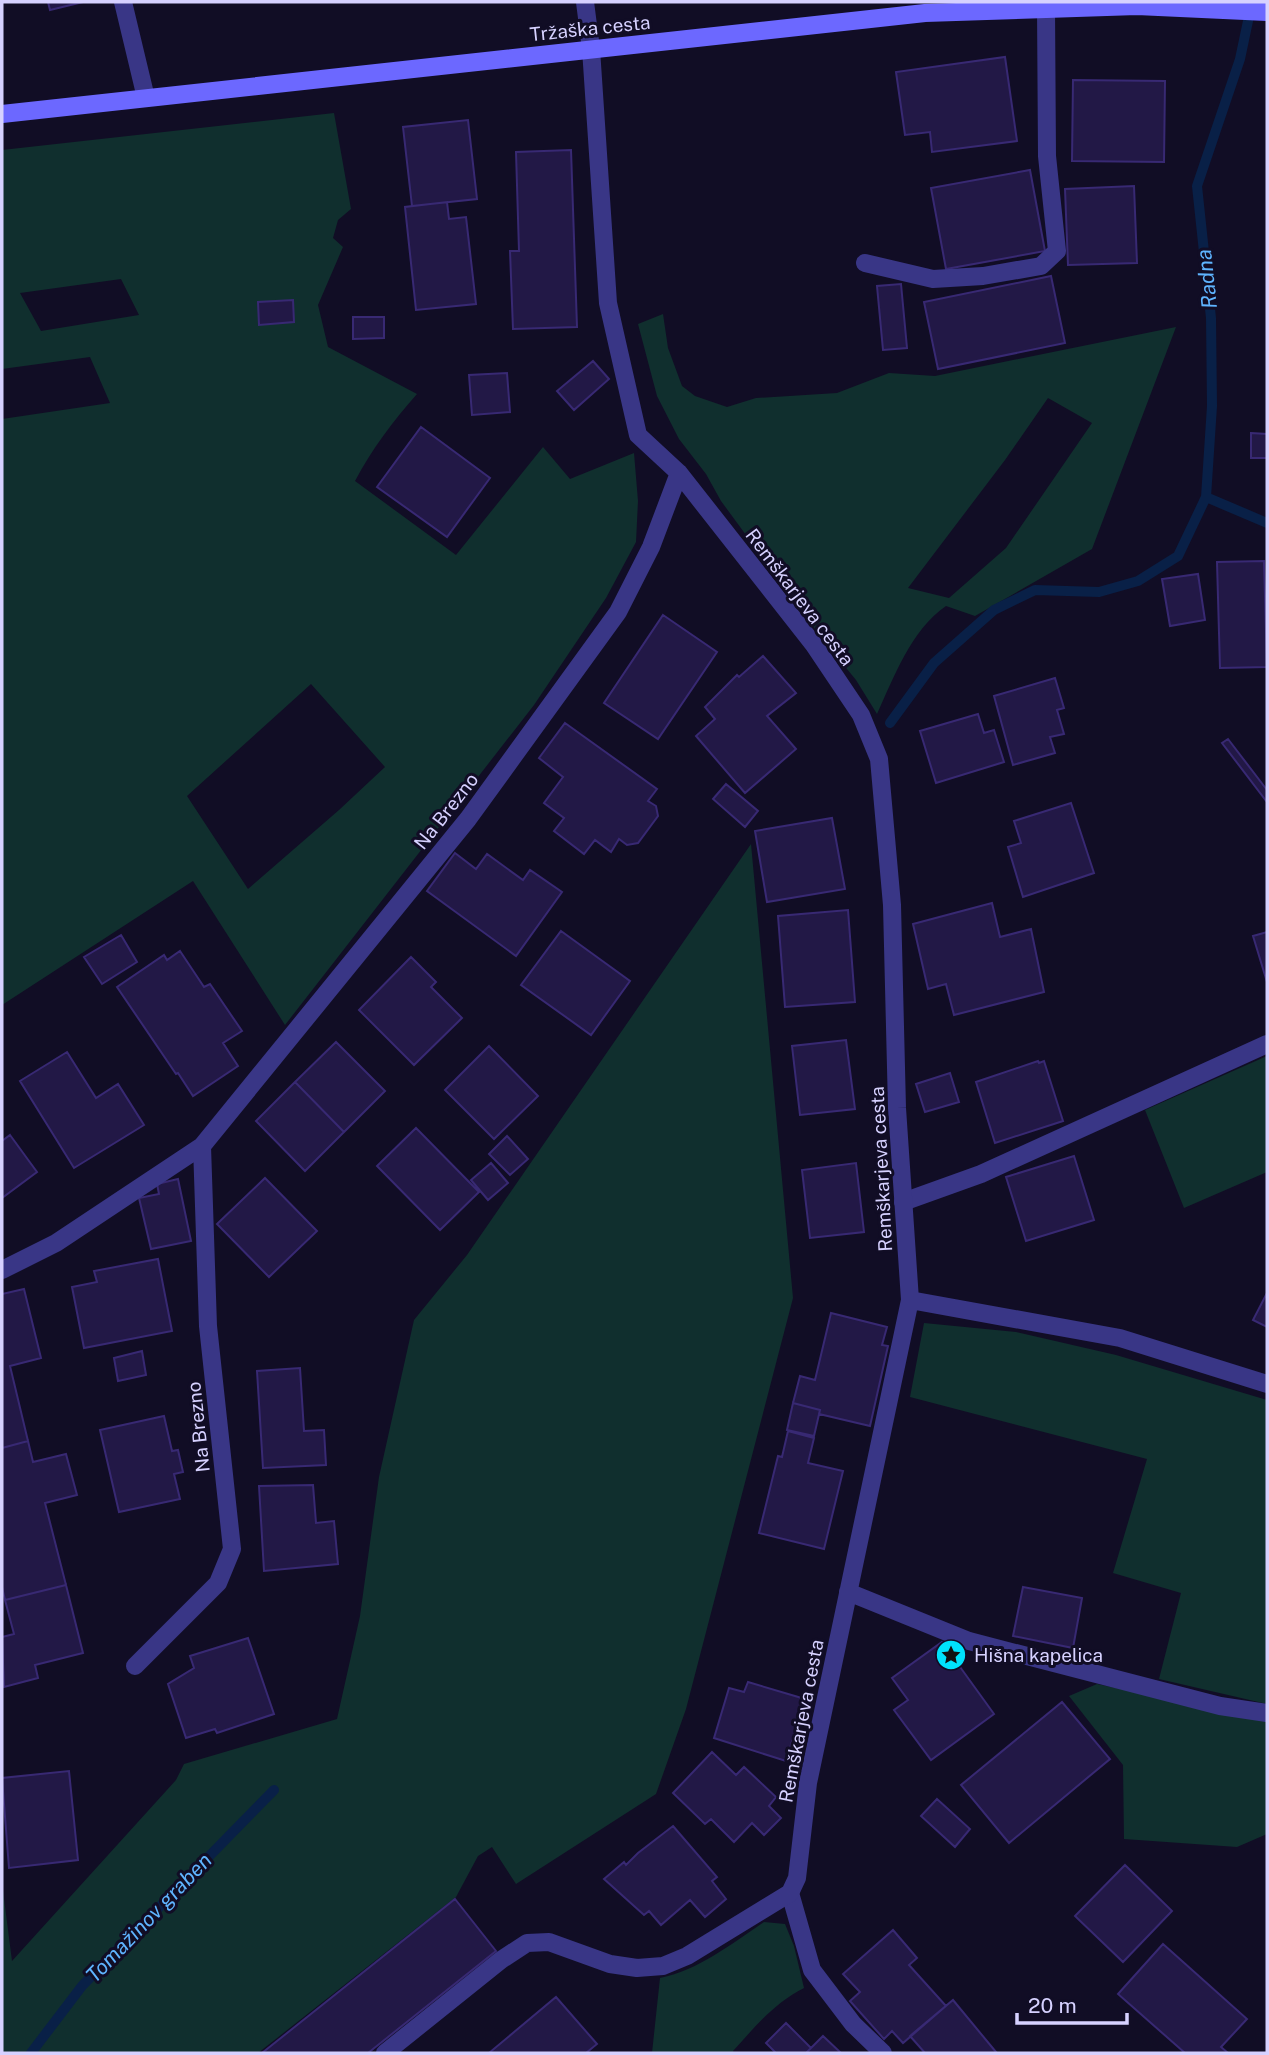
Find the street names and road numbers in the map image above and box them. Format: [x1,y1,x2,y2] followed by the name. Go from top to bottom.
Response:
[529,11,651,45] street label: Tržaška cesta
[741,524,859,670] street label: Remškarjeva cesta
[409,768,483,854] street label: Na Brezno
[866,1086,896,1252] street label: Remškarjeva cesta
[182,1381,214,1473] street label: Na Brezno
[774,1638,828,1804] street label: Remškarjeva cesta

